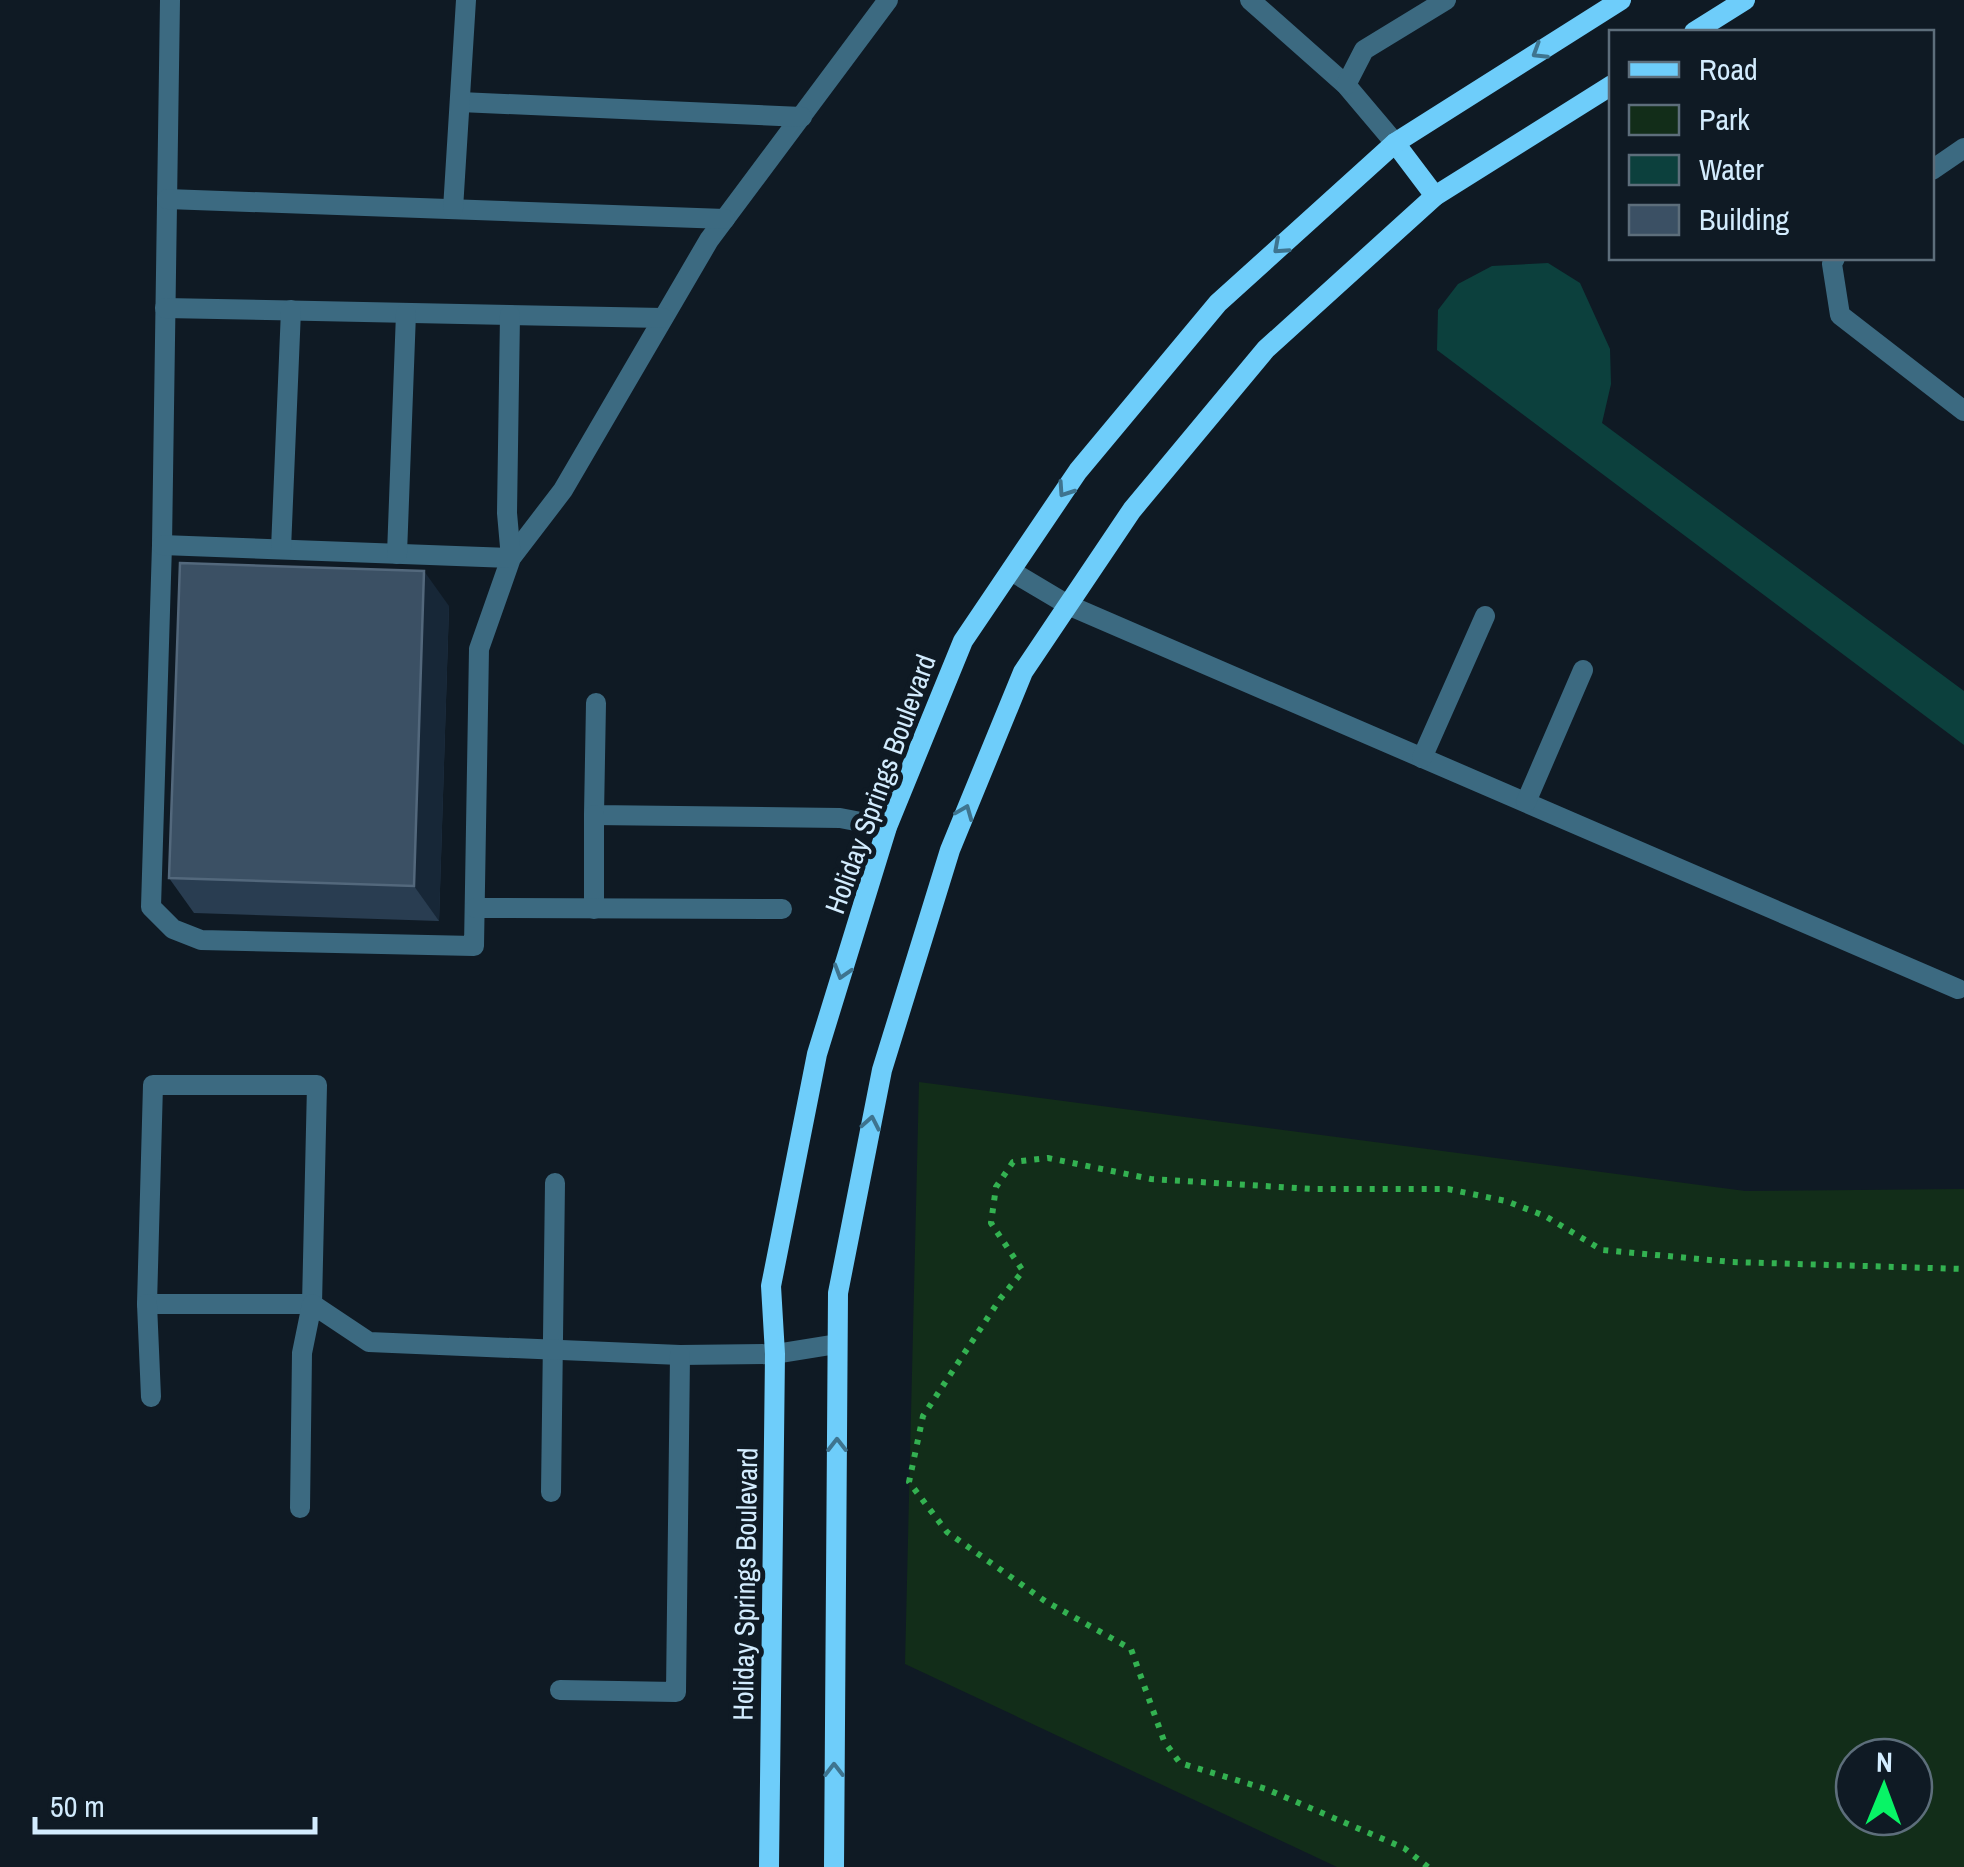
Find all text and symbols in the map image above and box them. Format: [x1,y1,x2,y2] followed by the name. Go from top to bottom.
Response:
[1609,30,1934,260] legend
[1532,40,1550,59] one-way arrow
[1699,49,1758,89] text: Road
[1699,99,1750,139] text: Park
[1699,149,1765,189] text: Water
[1699,199,1790,239] text: Building
[1273,235,1292,253] one-way arrow
[1059,479,1078,497] one-way arrow
[815,649,945,919] street label: Holiday Springs Boulevard
[954,804,974,822] one-way arrow
[833,963,854,980] one-way arrow
[860,1115,881,1132] one-way arrow
[826,1436,847,1452] one-way arrow
[724,1447,766,1721] street label: Holiday Springs Boulevard
[1834,1737,1934,1837] north arrow
[1876,1743,1893,1781] text: N
[823,1761,845,1776] one-way arrow
[35,1772,315,1834] scale bar
[50,1786,105,1826] text: 50 m

